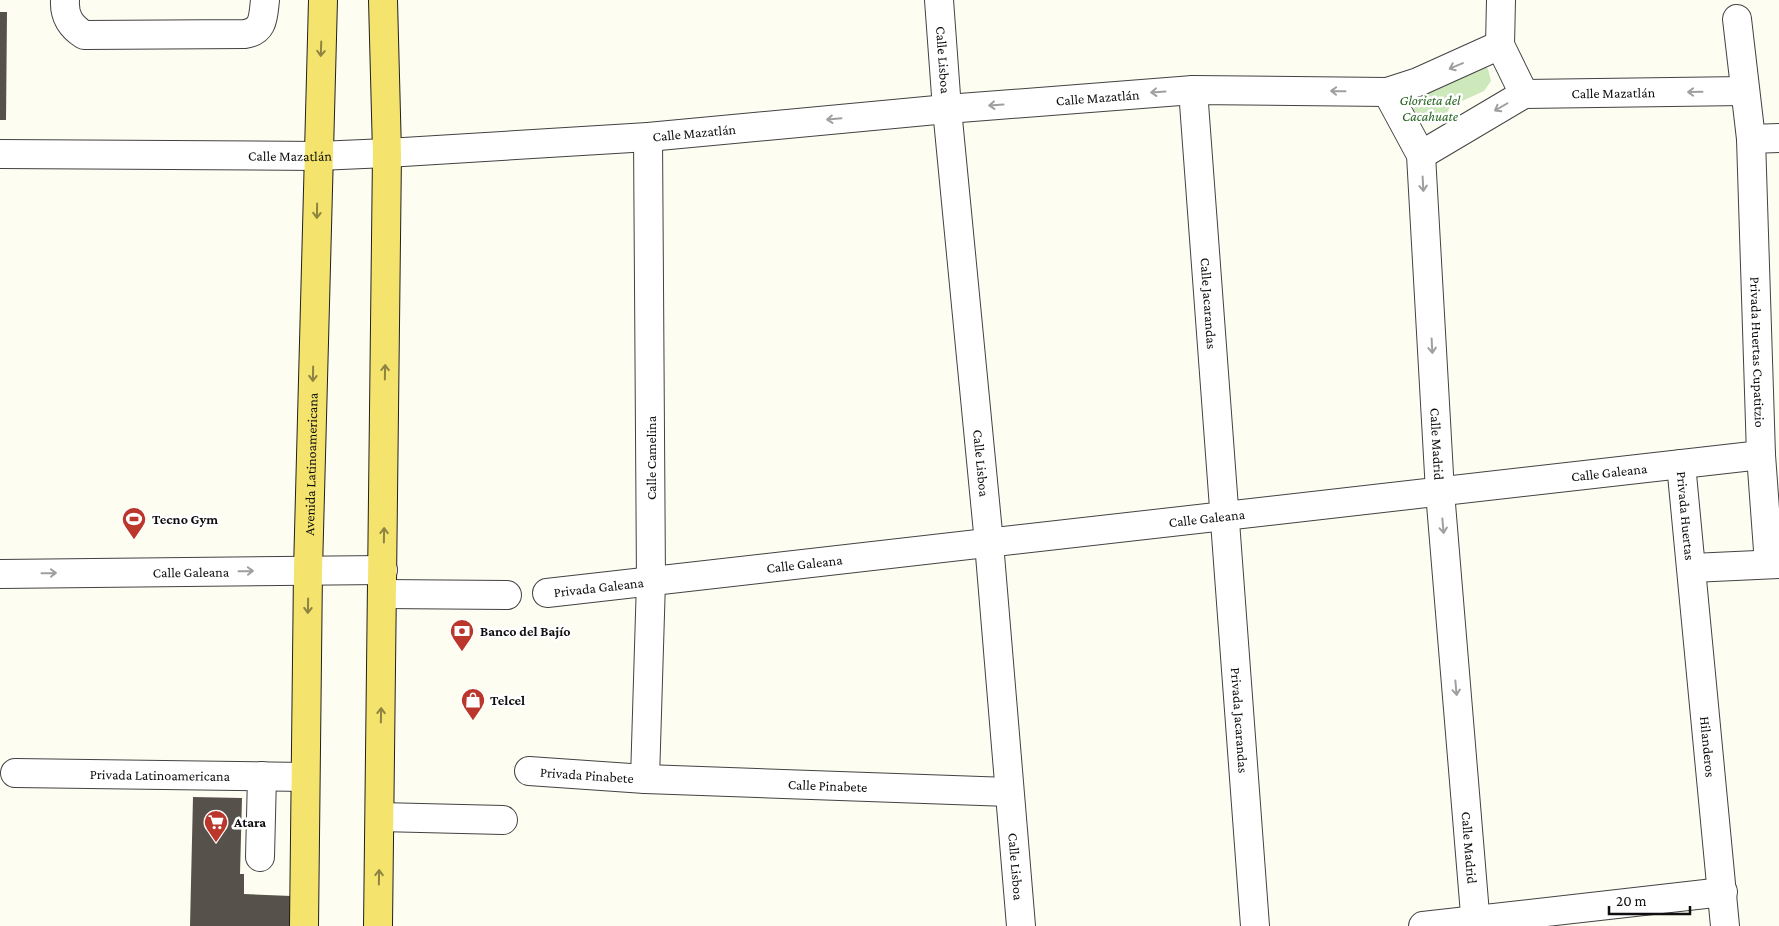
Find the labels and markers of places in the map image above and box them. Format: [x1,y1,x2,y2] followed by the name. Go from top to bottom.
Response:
[121,506,147,540] sports icon: Tecno Gym
[152,511,218,527] place label: Tecno Gym
[449,618,475,652] bank icon: Banco del Bajío
[480,623,570,640] place label: Banco del Bajío
[460,687,486,721] shop icon: Telcel
[490,692,525,708] place label: Telcel
[203,809,229,843] supermarket icon: Atara
[233,814,266,830] place label: Atara

